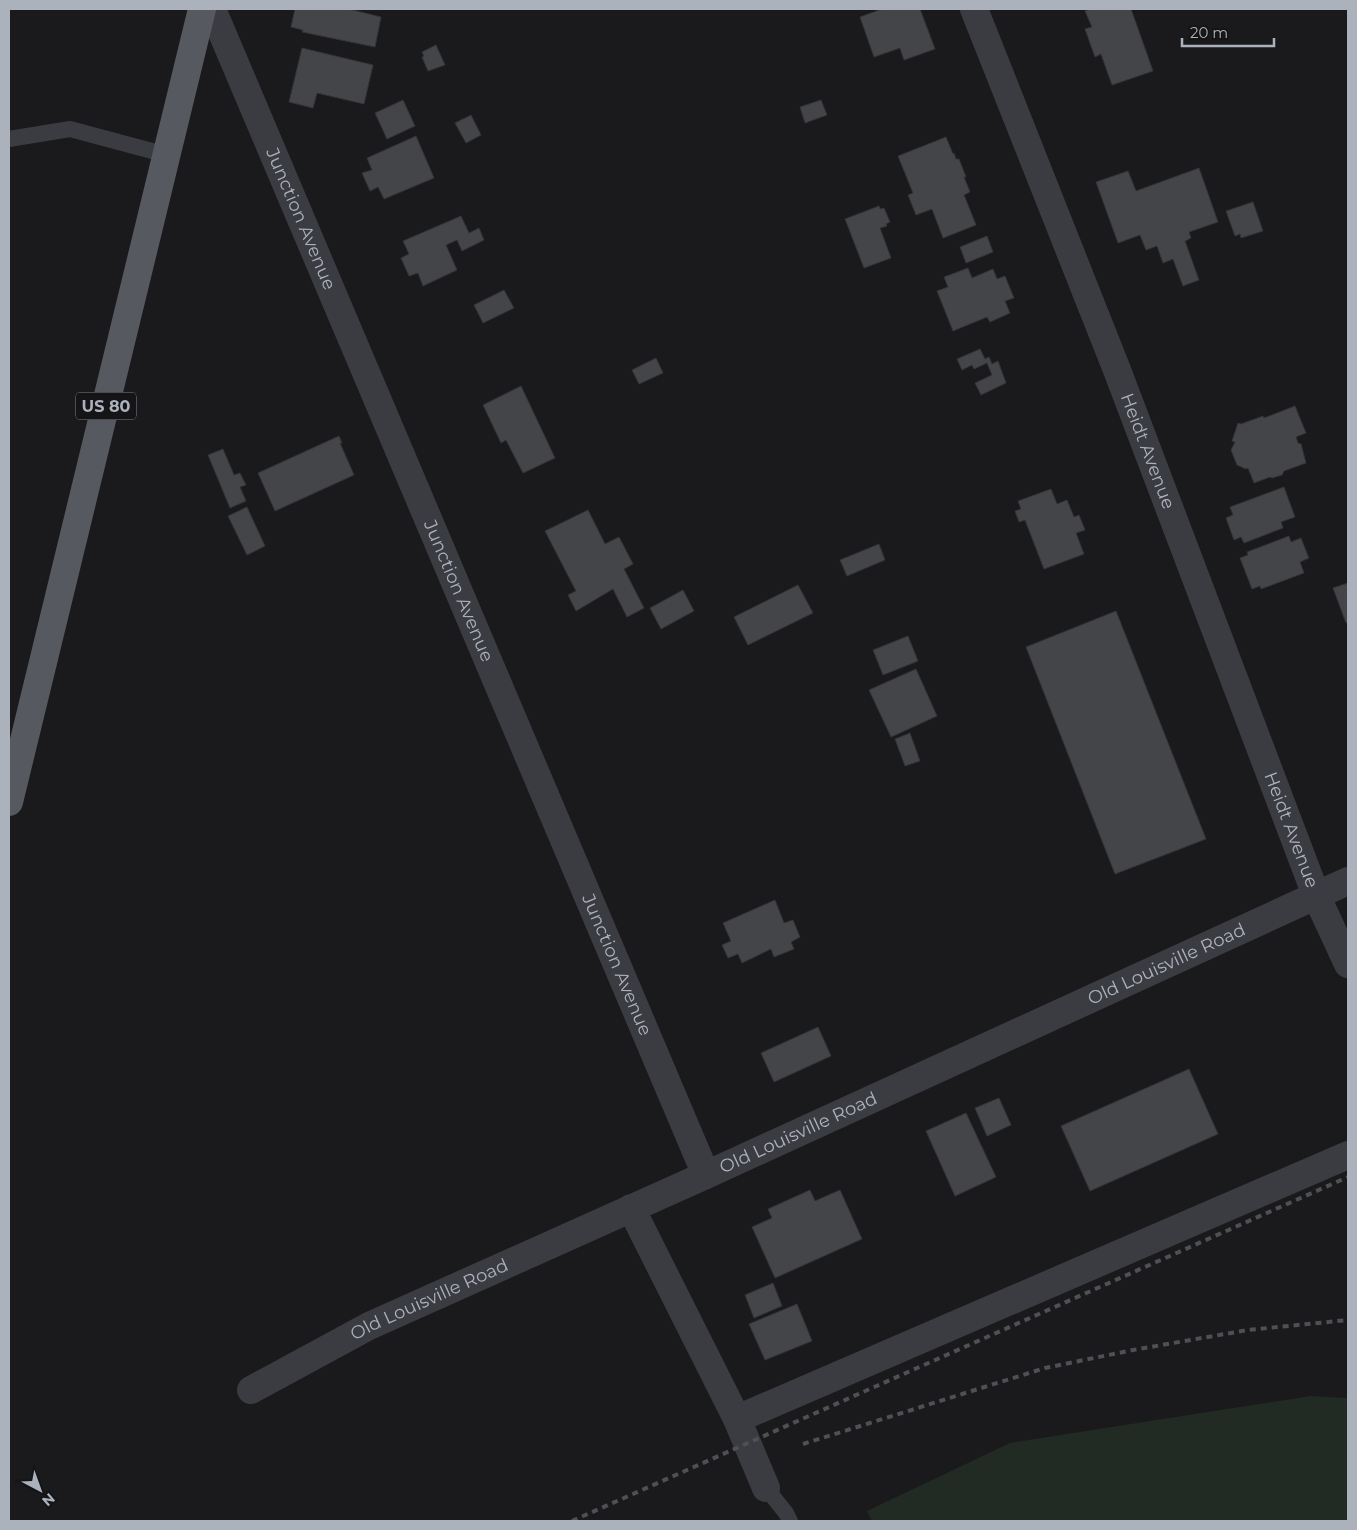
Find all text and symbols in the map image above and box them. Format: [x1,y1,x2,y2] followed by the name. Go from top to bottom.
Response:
[1182,15,1274,47] scale bar
[1190,23,1228,42] text: 20 m
[261,144,341,293] street label: Junction Avenue
[1116,390,1180,512] street label: Heidt Avenue
[76,392,136,420] road number: US 80
[418,516,498,665] street label: Junction Avenue
[1259,769,1323,891] street label: Heidt Avenue
[577,890,657,1039] street label: Junction Avenue
[1084,918,1249,1010] street label: Old Louisville Road
[716,1087,881,1178] street label: Old Louisville Road
[346,1254,512,1345] street label: Old Louisville Road
[15,1465,65,1515] north arrow
[38,1489,59,1510] text: N

